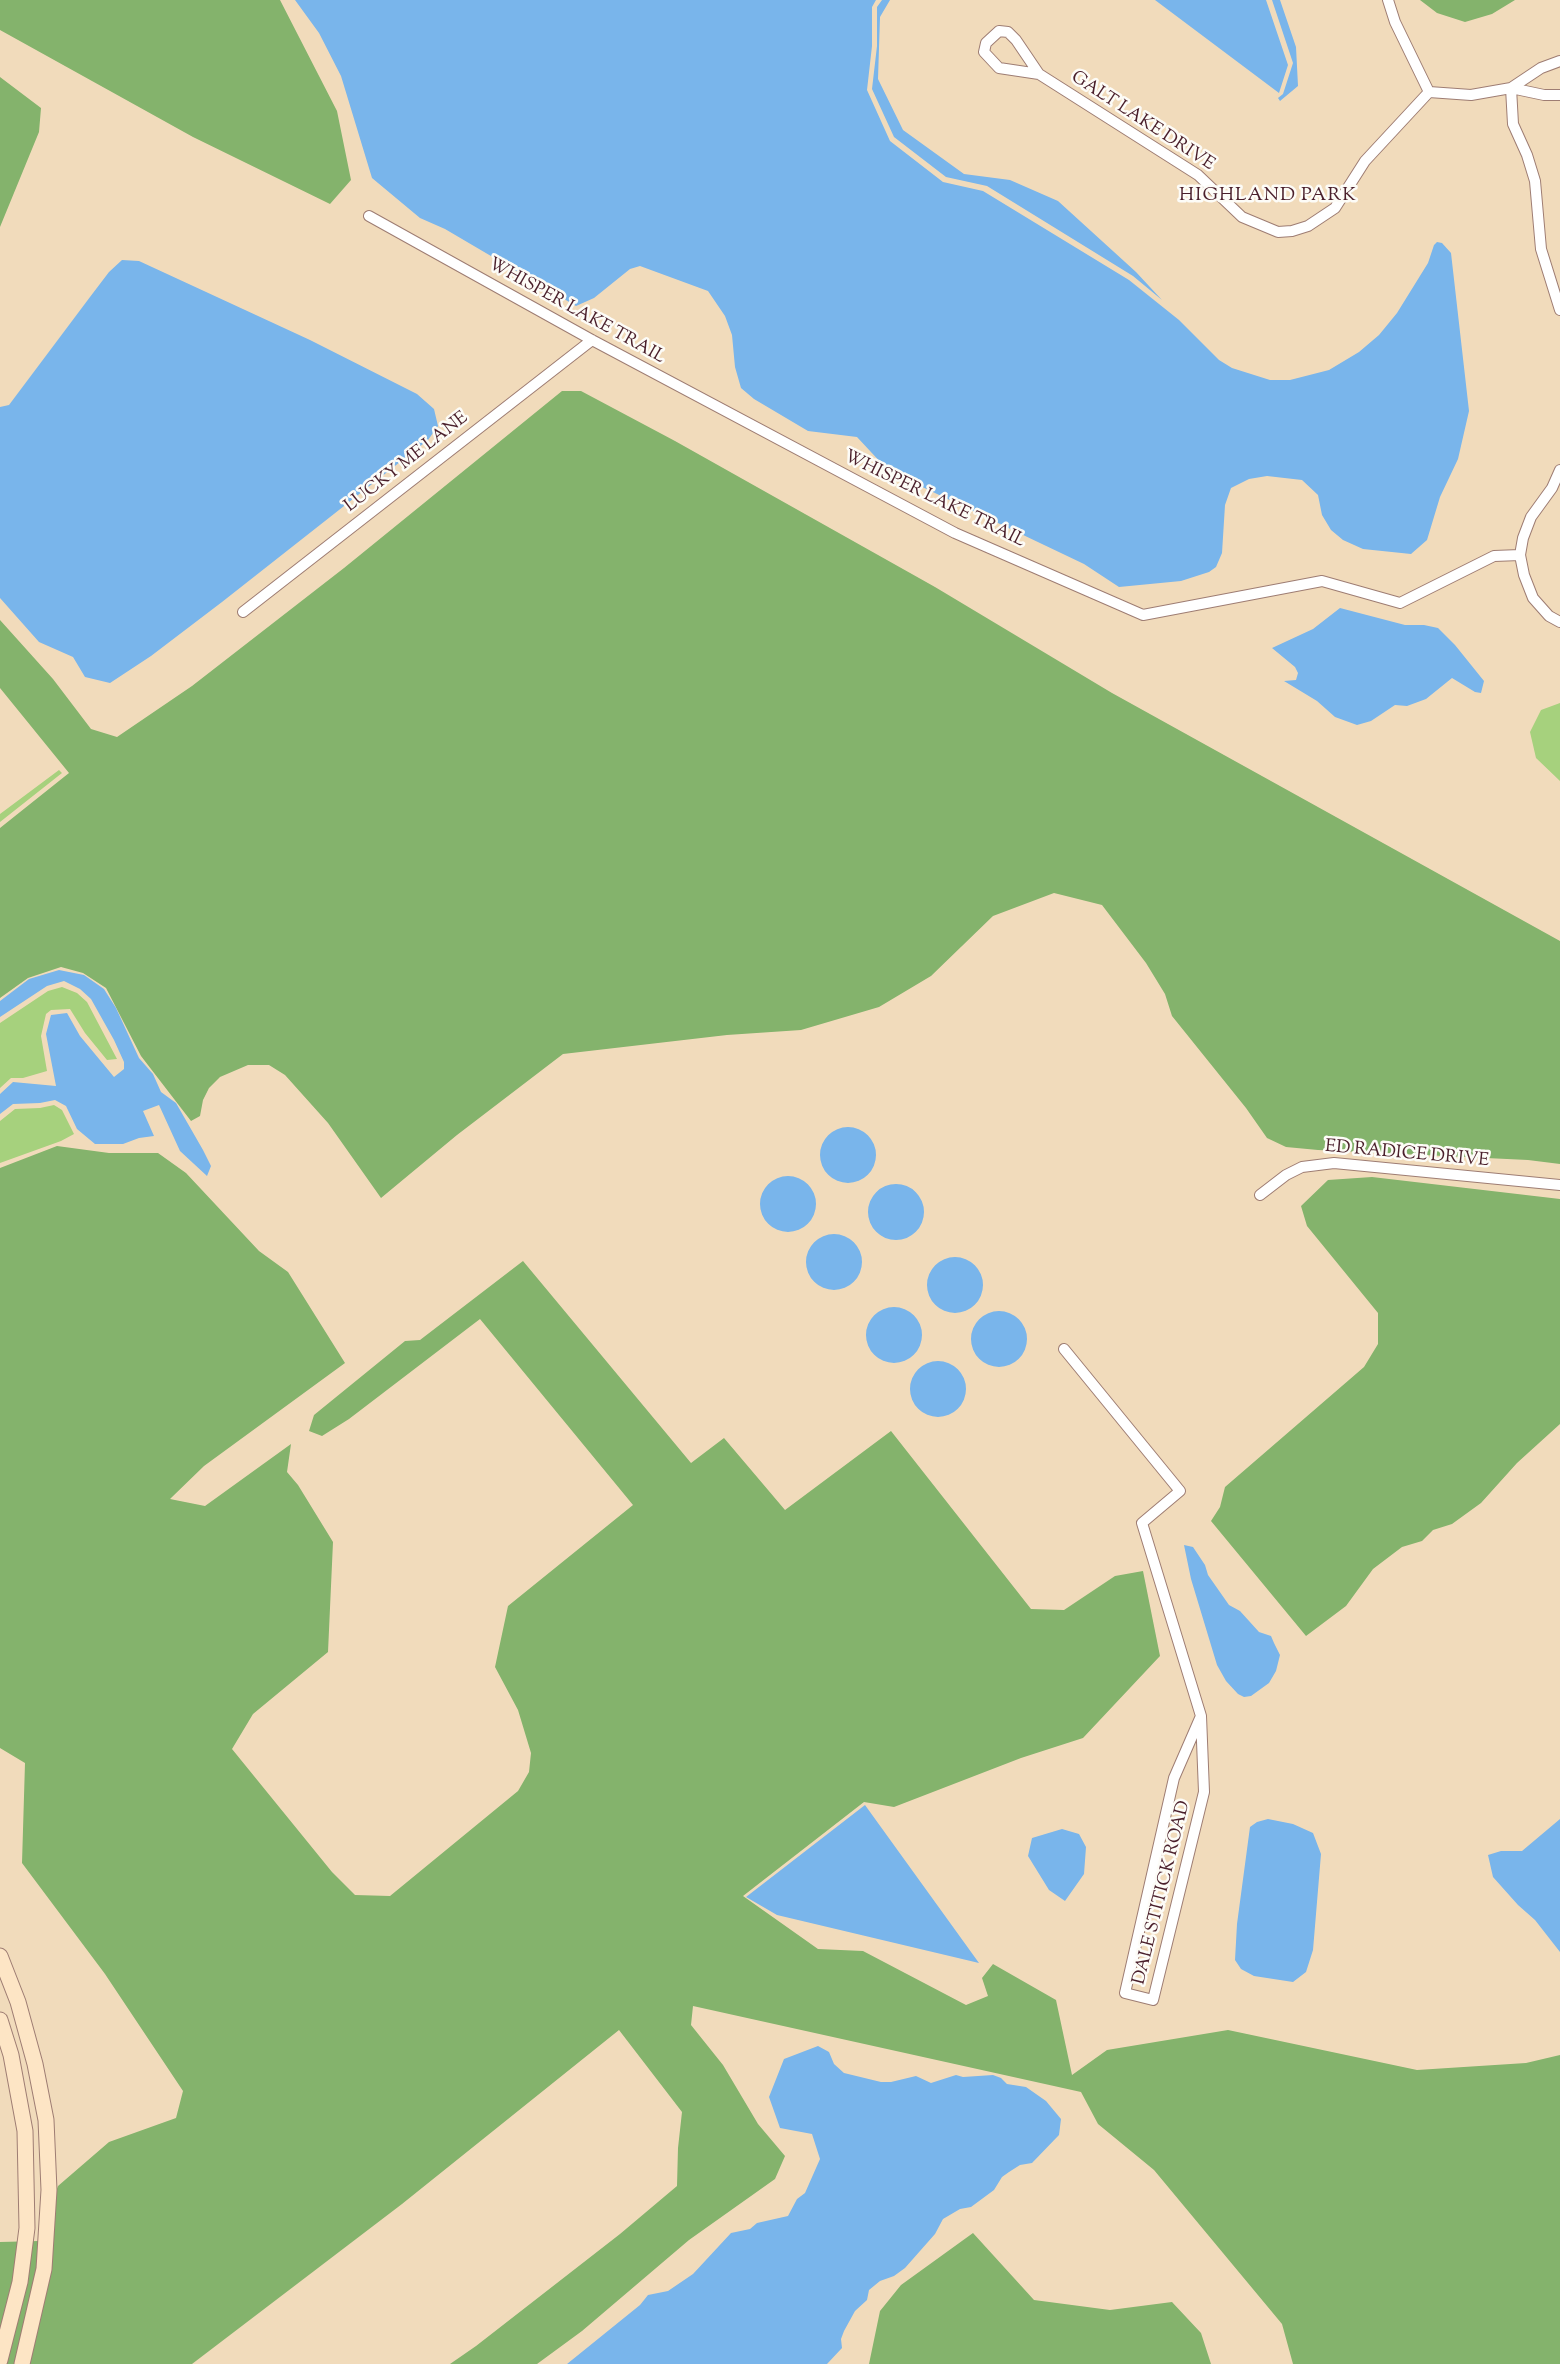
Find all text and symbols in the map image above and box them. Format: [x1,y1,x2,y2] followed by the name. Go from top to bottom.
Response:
[1066,68,1218,176] street label: GALT LAKE DRIVE
[1177,186,1359,208] district label: HIGHLAND PARK
[484,254,668,370] street label: WHISPER LAKE TRAIL
[341,408,473,518] street label: LUCKY ME LANE
[840,447,1028,553] street label: WHISPER LAKE TRAIL
[1324,1137,1490,1173] street label: ED RADICE DRIVE
[1130,1799,1196,1987] street label: DALE STITICK ROAD

